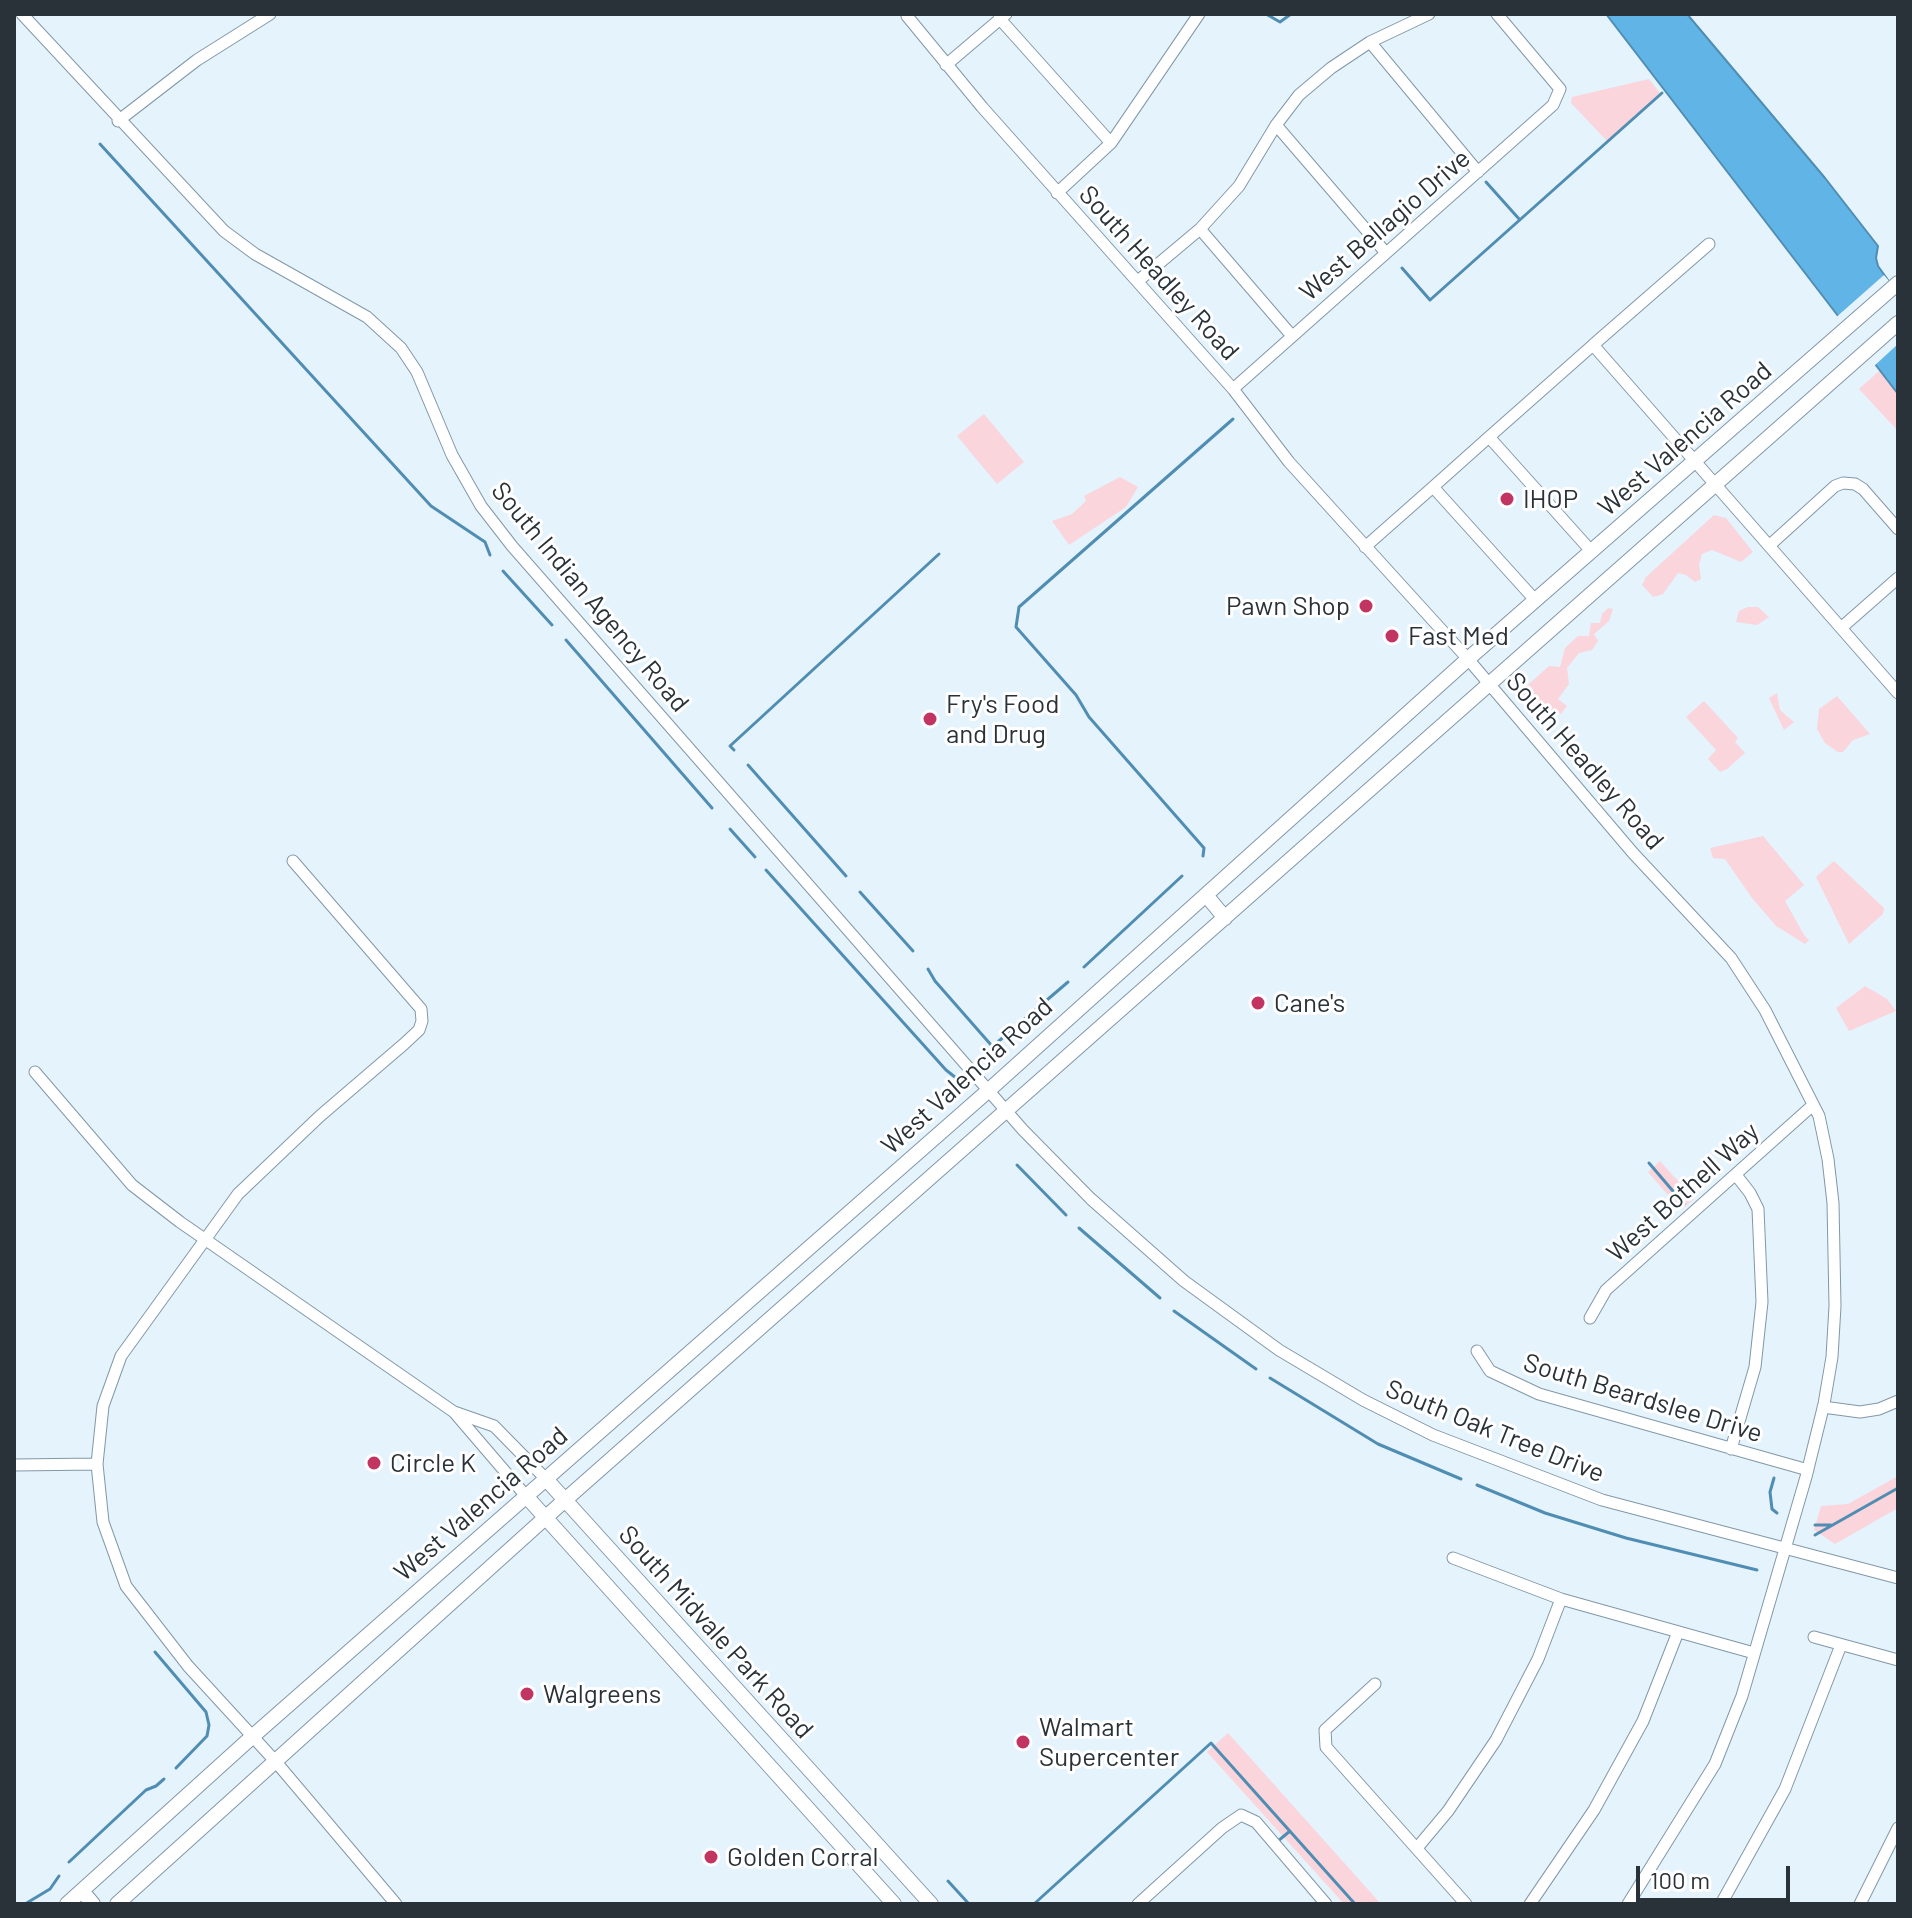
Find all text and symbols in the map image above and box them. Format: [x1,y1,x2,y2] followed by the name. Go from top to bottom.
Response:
[1293,143,1477,307] street label: West Bellagio Drive
[1072,179,1246,367] street label: South Headley Road
[1592,355,1778,523] street label: West Valencia Road
[485,476,695,718] street label: South Indian Agency Road
[1523,483,1578,515] place label: IHOP
[1498,490,1516,508] marker: IHOP
[1226,590,1350,622] place label: Pawn Shop
[1357,597,1375,615] marker: Pawn Shop
[1408,620,1509,652] place label: Fast Med
[1383,627,1401,645] marker: Fast Med
[1500,666,1670,856] street label: South Headley Road
[946,688,1059,750] place label: Fry's Food and Drug
[921,710,939,728] marker: Fry's Food and Drug
[1274,987,1345,1019] place label: Cane's
[875,991,1059,1161] street label: West Valencia Road
[1249,994,1267,1012] marker: Cane's
[1601,1116,1765,1268] street label: West Bothell Way
[1520,1347,1766,1449] street label: South Beardslee Drive
[1381,1373,1609,1489] street label: South Oak Tree Drive
[388,1420,574,1588] street label: West Valencia Road
[390,1447,476,1479] place label: Circle K
[365,1454,383,1472] marker: Circle K
[612,1519,820,1745] street label: South Midvale Park Road
[543,1678,661,1710] place label: Walgreens
[518,1685,536,1703] marker: Walgreens
[1039,1711,1179,1772] place label: Walmart Supercenter
[1014,1733,1032,1751] marker: Walmart Supercenter
[727,1841,878,1873] place label: Golden Corral
[702,1848,720,1866] marker: Golden Corral
[1640,1850,1794,1900] scale bar
[1650,1865,1710,1894] text: 100 m

